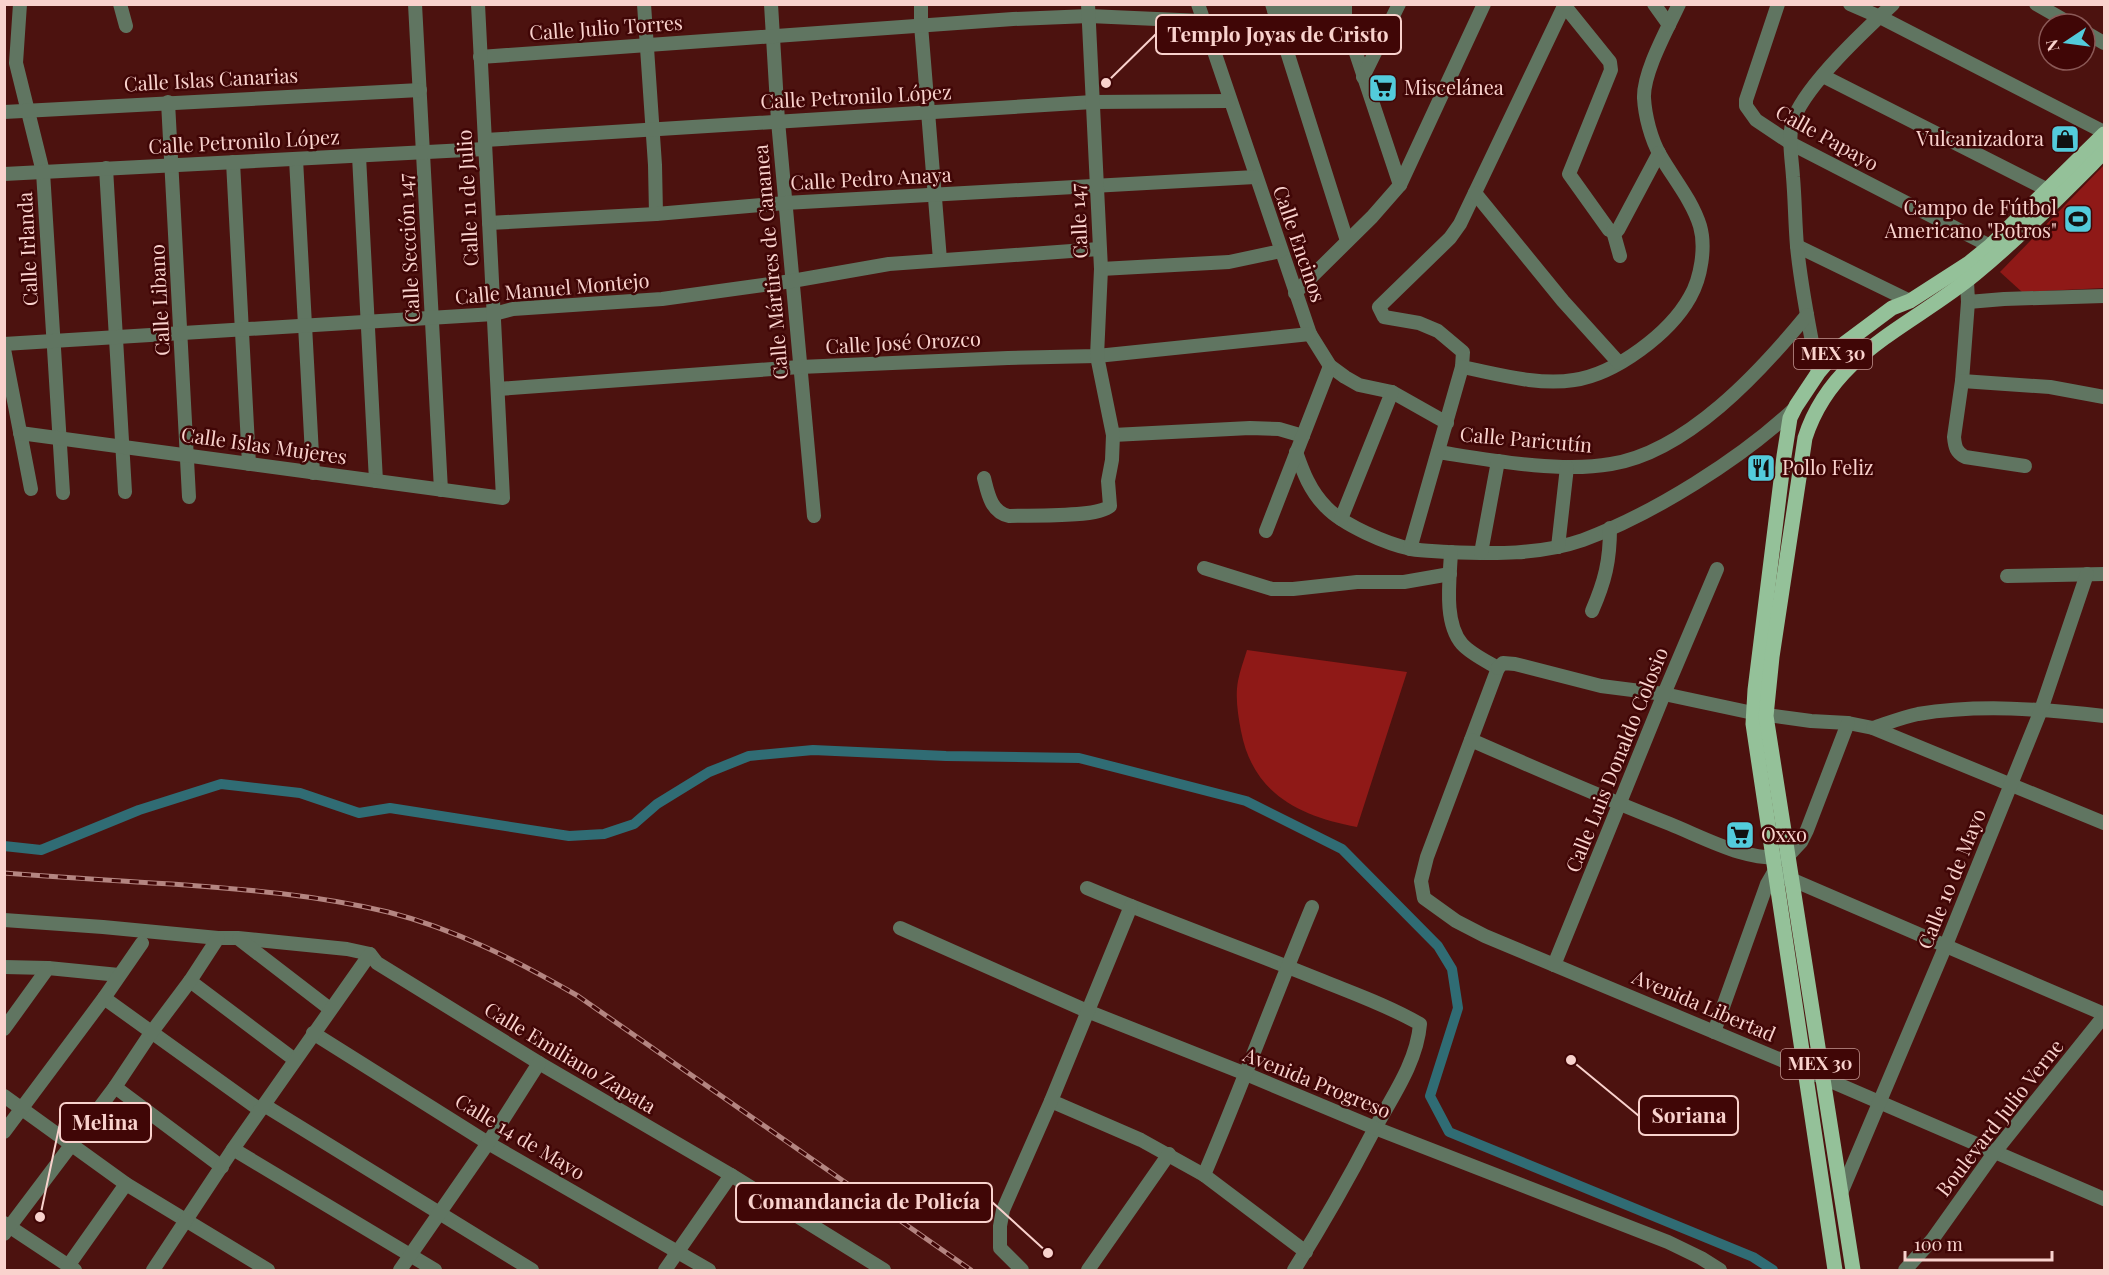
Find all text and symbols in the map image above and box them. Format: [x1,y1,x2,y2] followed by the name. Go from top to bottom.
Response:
[528,8,684,45] street label: Calle Julio Torres
[2037,12,2097,72] north arrow
[1156,15,1401,54] callout: Templo Joyas de Cristo
[1167,19,1389,47] text: Templo Joyas de Cristo
[2040,37,2063,53] text: N
[123,60,299,97] street label: Calle Islas Canarias
[1367,72,1399,104] supermarket icon: Miscelánea
[1404,73,1504,100] place label: Miscelánea
[760,77,952,114] street label: Calle Petronilo López
[1771,97,1884,176] street label: Calle Papayo
[148,122,340,159] street label: Calle Petronilo López
[2049,123,2081,155] shop icon: Vulcanizadora
[1915,124,2044,151] place label: Vulcanizadora
[449,129,484,267] street label: Calle 11 de Julio
[746,143,793,381] street label: Calle Mártires de Cananea
[790,160,952,195] street label: Calle Pedro Anaya
[390,173,425,323] street label: Calle Sección 147
[1268,182,1333,305] street label: Calle Encinos
[1062,183,1093,259] street label: Calle 147
[10,191,43,307] street label: Calle Irlanda
[1884,193,2057,243] place label: Campo de Fútbol Americano "Potros"
[2062,203,2094,235] sports icon: Campo de Fútbol Americano "Potros"
[142,244,175,357] street label: Calle Libano
[453,266,650,309] street label: Calle Manuel Montejo
[824,324,981,359] street label: Calle José Orozco
[1794,339,1872,369] road number: MEX 30
[1459,419,1593,458] street label: Calle Paricutín
[180,420,349,470] street label: Calle Islas Mujeres
[1745,452,1777,484] restaurant icon: Pollo Feliz
[1782,453,1874,480] place label: Pollo Feliz
[1558,643,1673,876] street label: Calle Luis Donaldo Colosio
[1910,804,1991,953] street label: Calle 10 de Mayo
[1724,819,1756,851] supermarket icon: Oxxo
[1761,820,1807,847] place label: Oxxo
[1628,962,1781,1047] street label: Avenida Libertad
[480,995,662,1119] street label: Calle Emiliano Zapata
[1929,1033,2069,1201] street label: Boulevard Julio Verne
[1239,1039,1395,1123] street label: Avenida Progreso
[1781,1049,1859,1079] road number: MEX 30
[451,1086,591,1185] street label: Calle 14 de Mayo
[1639,1096,1738,1135] callout: Soriana
[1651,1100,1727,1128] text: Soriana
[60,1103,151,1142] callout: Melina
[72,1107,138,1135] text: Melina
[736,1183,992,1222] callout: Comandancia de Policía
[748,1186,980,1214] text: Comandancia de Policía
[1905,1224,2052,1262] scale bar
[1914,1232,1963,1256] text: 100 m

